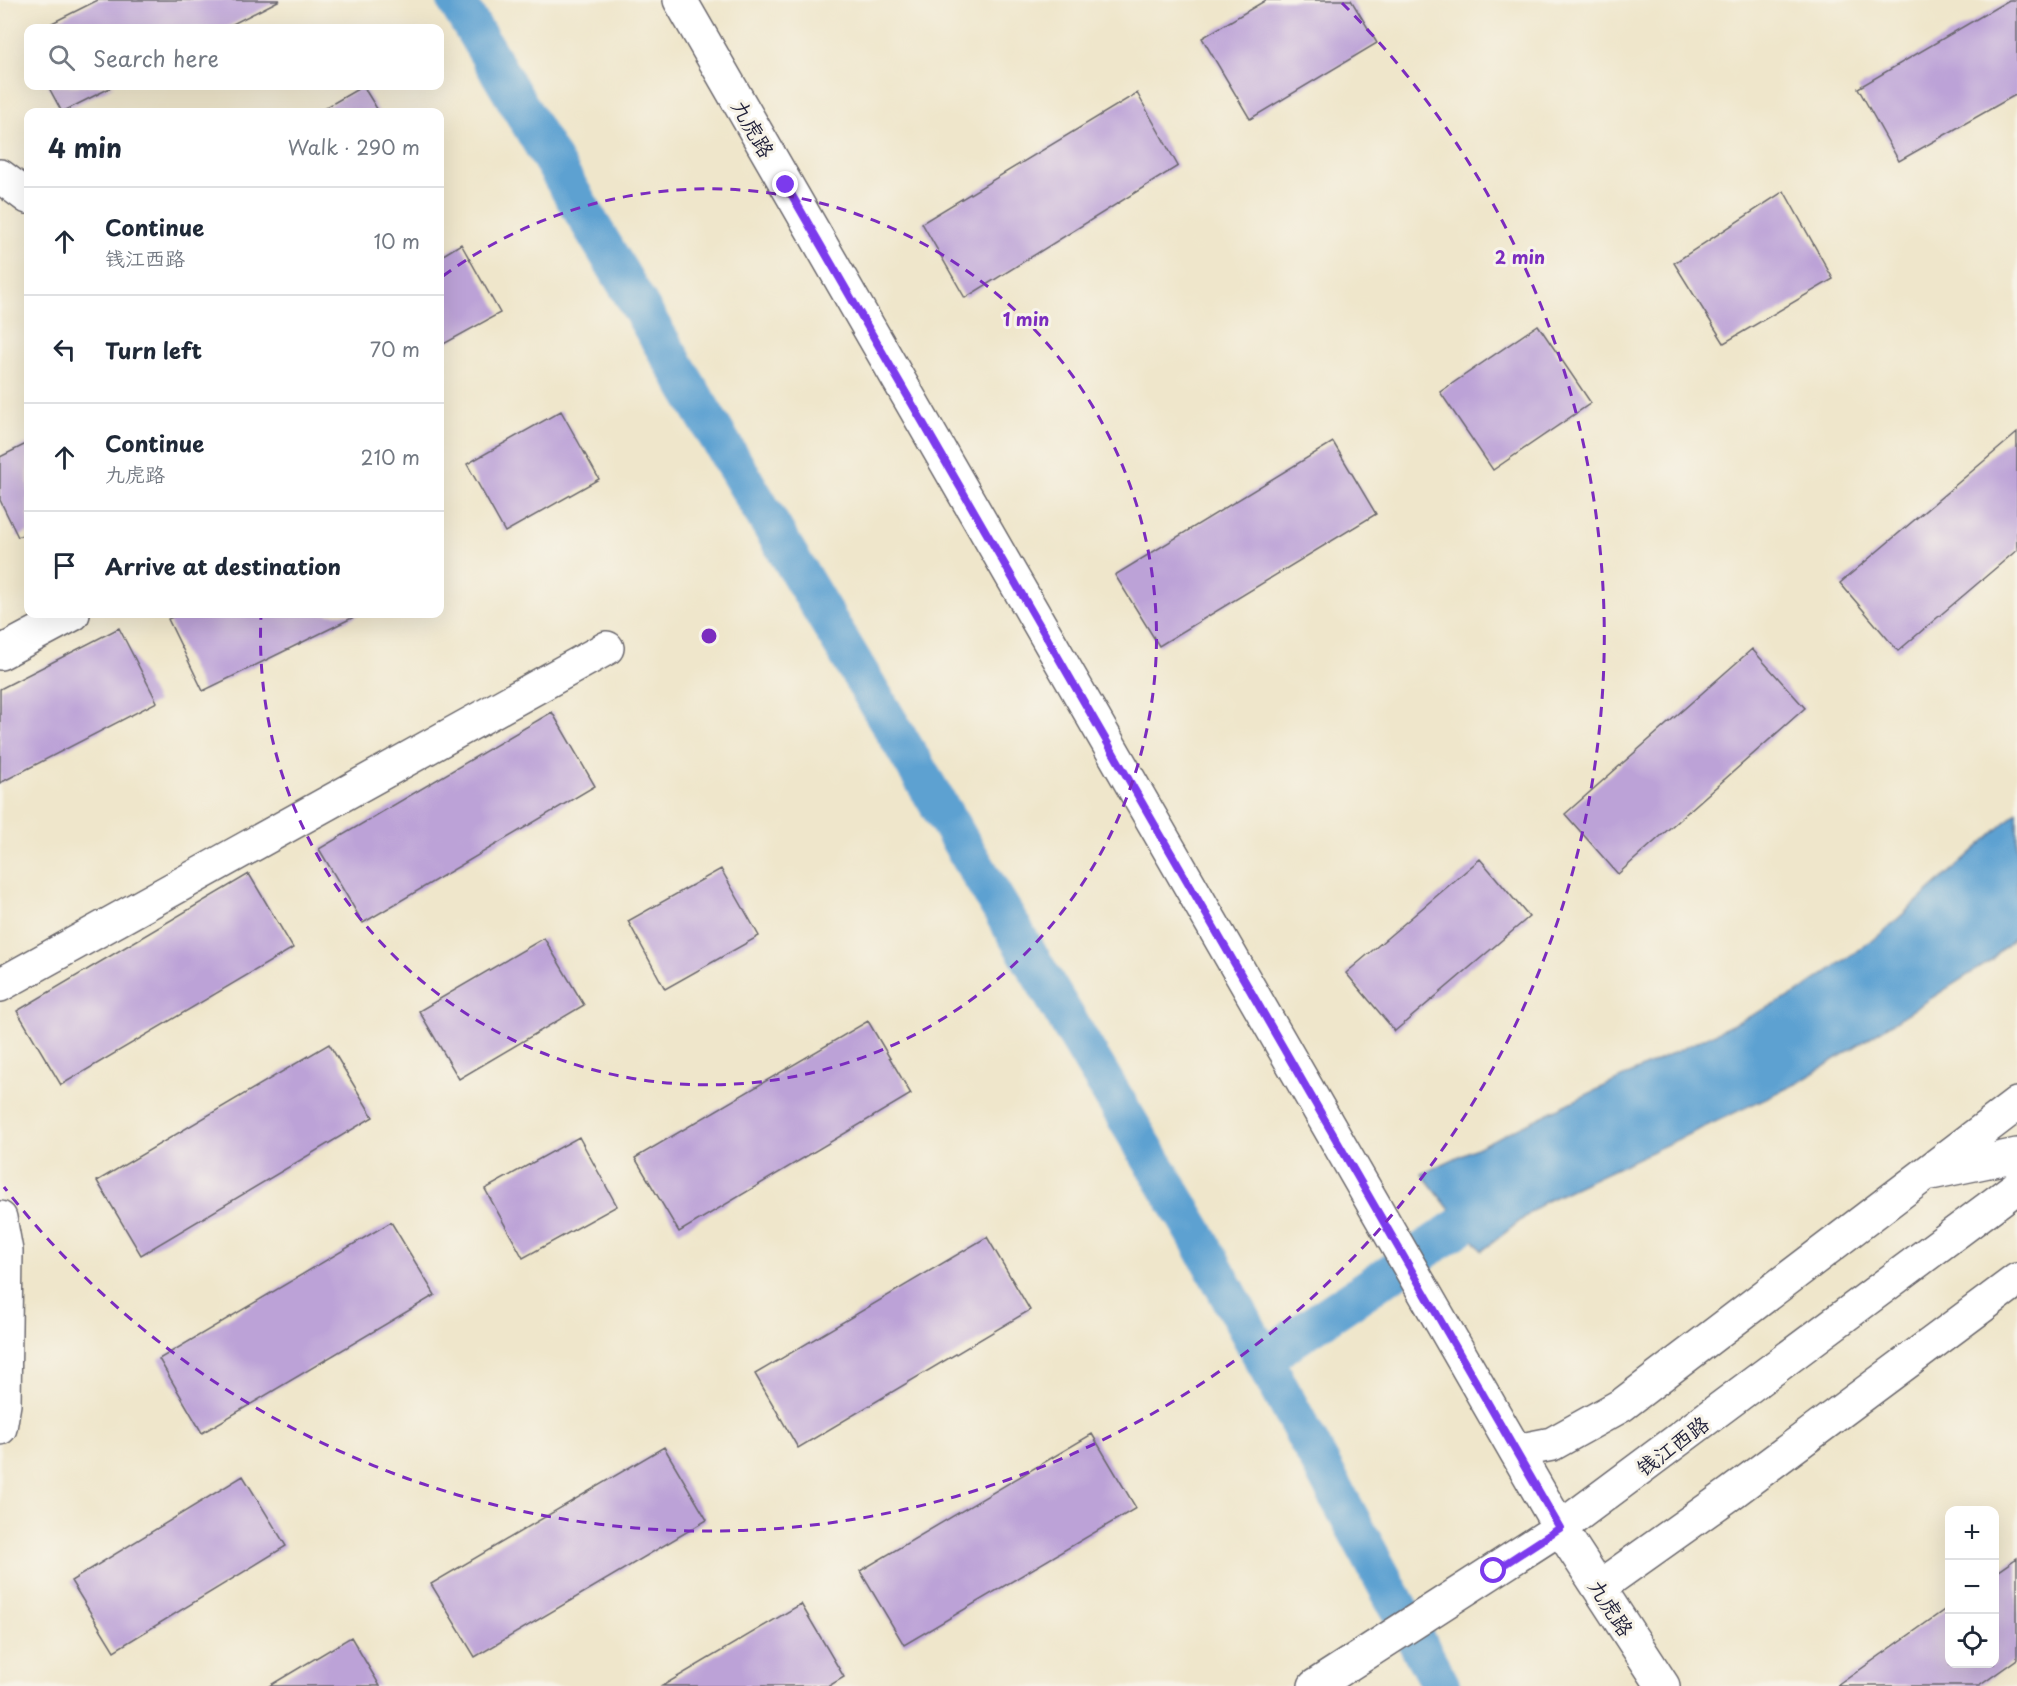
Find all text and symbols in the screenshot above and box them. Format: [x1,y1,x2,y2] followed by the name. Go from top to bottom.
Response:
[24,24,444,90] search box
[45,41,78,74] icon: search
[93,41,219,74] text: Search here
[724,93,784,163] street label: 九虎路
[48,128,122,167] text: 4 min
[288,132,420,162] text: Walk · 290 m
[772,171,798,197] route end
[105,210,204,243] text: Continue
[48,225,81,258] icon: ahead
[373,226,420,256] text: 10 m
[105,243,185,273] text: 钱江西路
[1495,243,1545,270] text: 2 min
[1003,305,1049,332] text: 1 min
[48,333,81,366] icon: left
[105,333,202,366] text: Turn left
[370,334,420,364] text: 70 m
[105,426,204,459] text: Continue
[48,441,81,474] icon: ahead
[361,442,420,472] text: 210 m
[105,459,165,489] text: 九虎路
[48,549,81,582] icon: arrive
[105,549,341,582] text: Arrive at destination
[699,626,719,646] centre of rings
[1629,1407,1715,1483] street label: 钱江西路
[1945,1506,1999,1668] map controls
[1945,1506,1999,1560] button: +
[1480,1557,1506,1583] route start
[1945,1560,1999,1614] button: −
[1581,1572,1643,1642] street label: 九虎路
[1945,1614,1999,1668] button: locate

